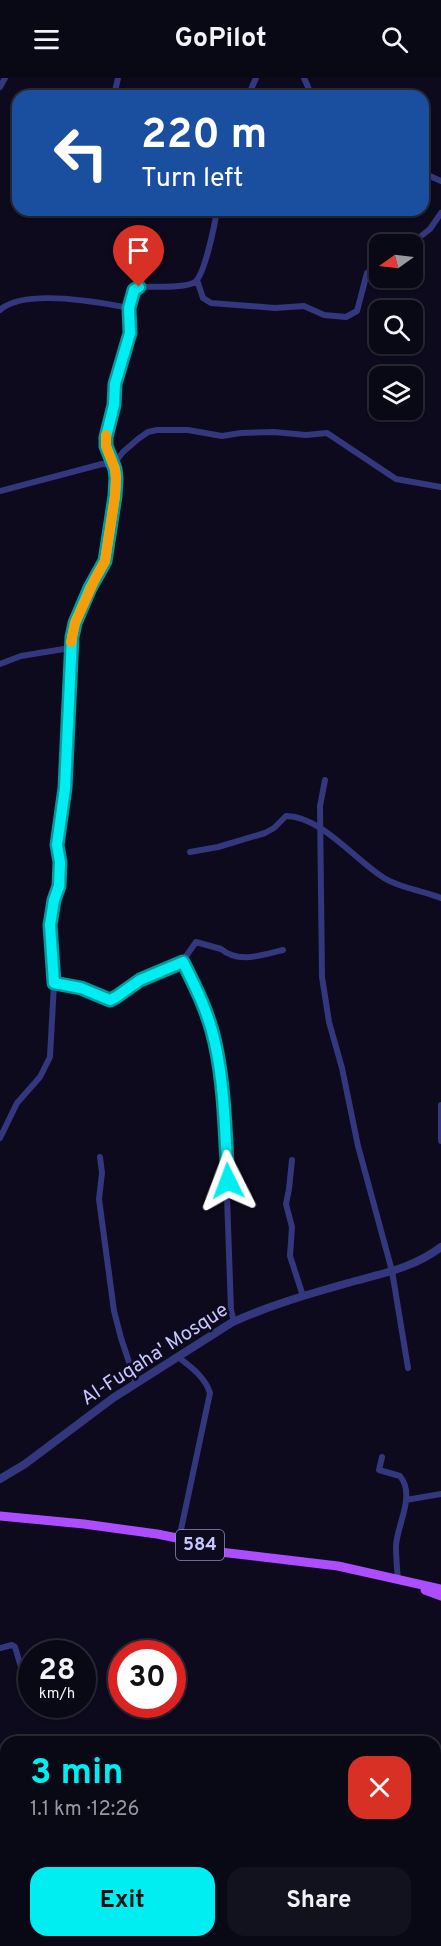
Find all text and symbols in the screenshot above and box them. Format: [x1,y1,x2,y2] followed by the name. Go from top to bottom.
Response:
[174,22,267,56] text: GoPilot
[30,23,63,56] icon: menu
[378,23,411,56] icon: search
[141,110,267,163] text: 220 m
[42,114,120,192] icon: left
[141,162,243,196] text: Turn left
[113,225,164,287] pin
[122,234,155,267] icon: arrive
[369,234,423,288] north arrow
[369,234,423,420] map controls
[369,300,423,354] button: search
[369,366,423,420] button: layers
[196,1149,260,1213] position arrow
[76,1298,234,1412] street label: Al-Fuqaha' Mosque
[176,1530,224,1560] road number: 584
[108,1640,186,1718] speed limit sign: 30
[38,1653,76,1690] text: 28
[39,1685,75,1704] text: km/h
[30,1751,124,1797] text: 3 min
[348,1756,411,1819] button: close
[30,1797,139,1823] text: 1.1 km · 12:26
[30,1867,215,1936] button: Exit
[227,1867,411,1936] button: Share

